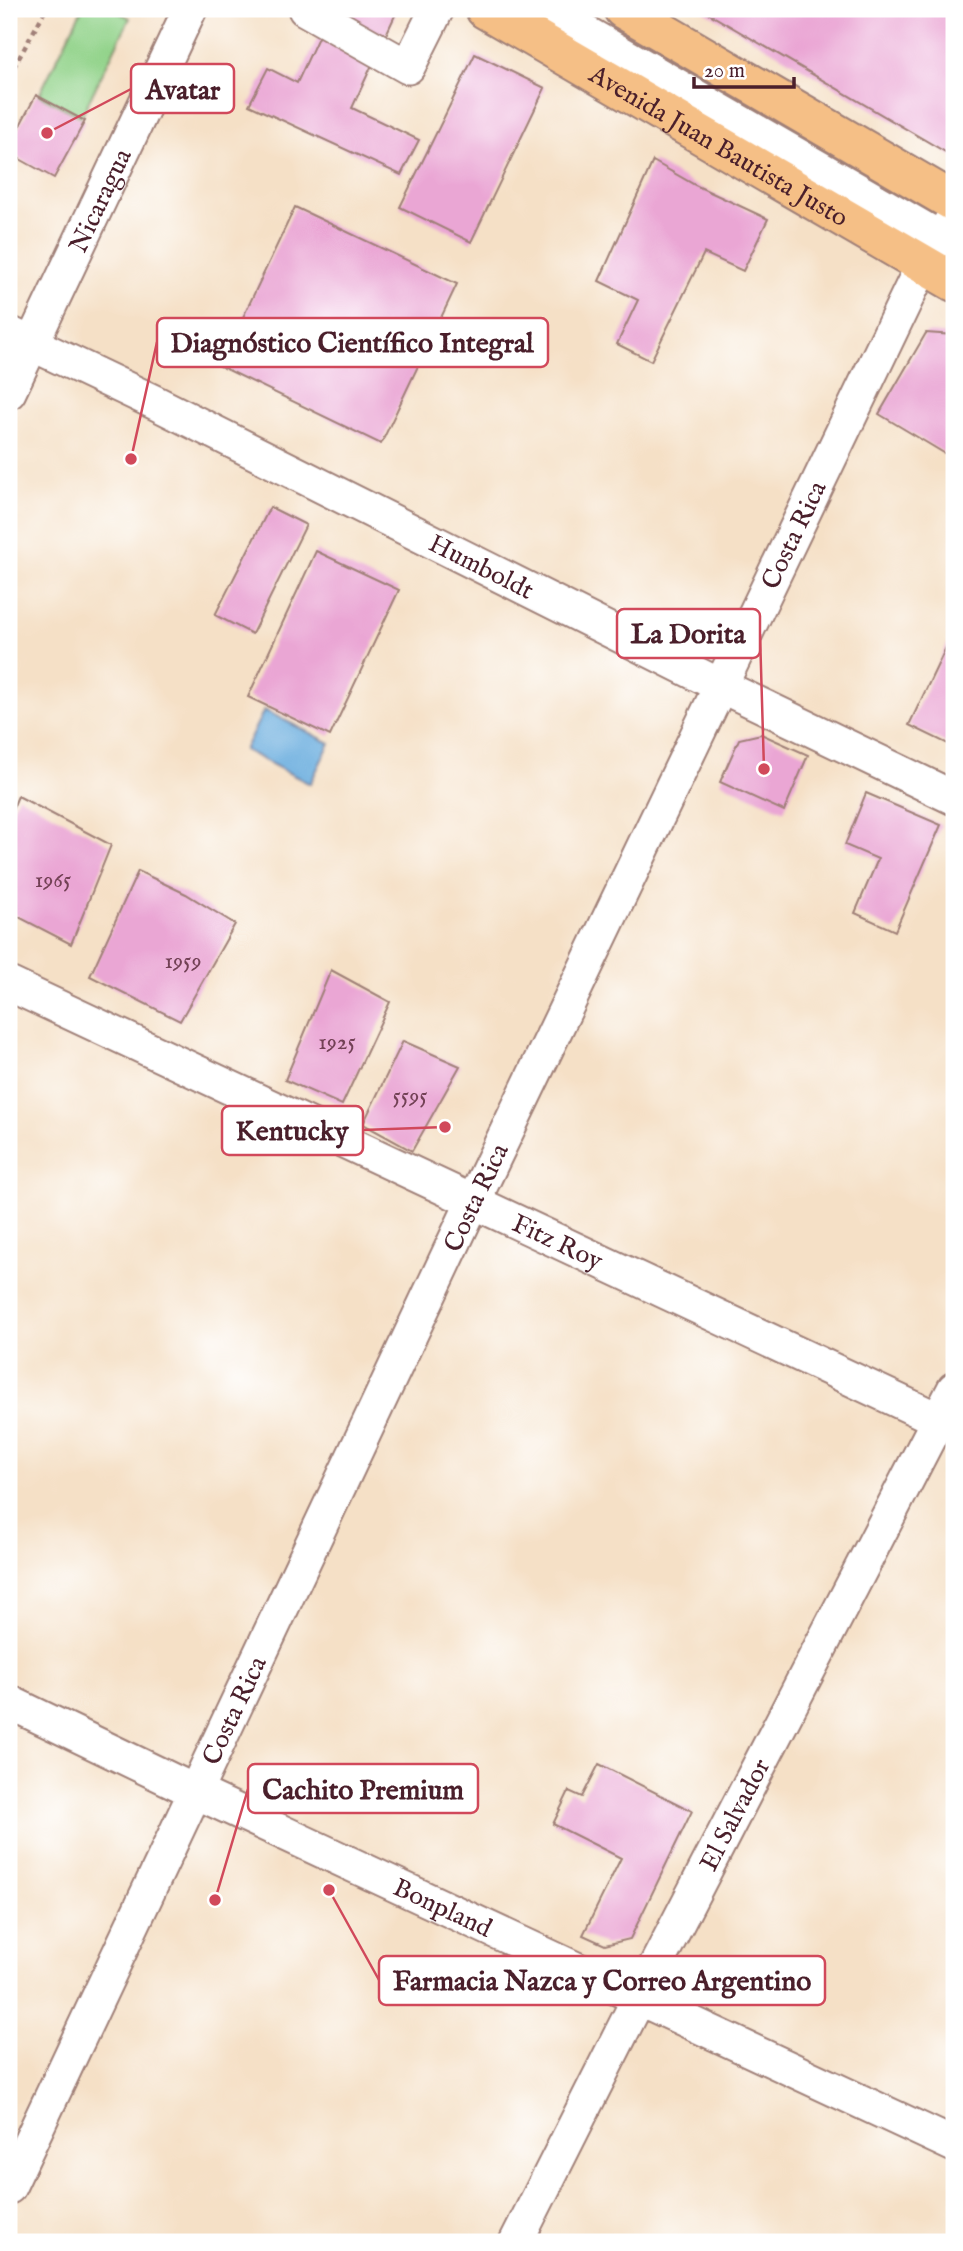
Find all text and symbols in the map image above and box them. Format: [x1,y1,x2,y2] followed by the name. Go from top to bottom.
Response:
[694,46,793,90] scale bar
[582,58,854,235] street label: Avenida Juan Bautista Justo
[704,58,745,85] text: 20 m
[131,64,234,113] callout: Avatar
[145,74,221,109] text: Avatar
[62,143,140,258] street label: Nicaragua
[157,318,548,367] callout: Diagnóstico Científico Integral
[170,327,535,362] text: Diagnóstico Científico Integral
[754,475,835,595] street label: Costa Rica
[423,527,539,608] street label: Humboldt
[617,609,760,658] callout: La Dorita
[630,618,746,653] text: La Dorita
[35,866,71,895] house number: 1965
[165,947,201,976] house number: 1959
[318,1028,356,1057] house number: 1925
[392,1082,428,1111] house number: 5595
[222,1106,363,1155] callout: Kentucky
[236,1115,350,1150] text: Kentucky
[437,1138,517,1258] street label: Costa Rica
[506,1207,608,1278] street label: Fitz Roy
[195,1650,275,1771] street label: Costa Rica
[693,1753,778,1877] street label: El Salvador
[248,1764,478,1813] callout: Cachito Premium
[262,1774,464,1809] text: Cachito Premium
[388,1871,497,1946] street label: Bonpland
[379,1956,825,2005] callout: Farmacia Nazca y Correo Argentino
[393,1965,811,2000] text: Farmacia Nazca y Correo Argentino

